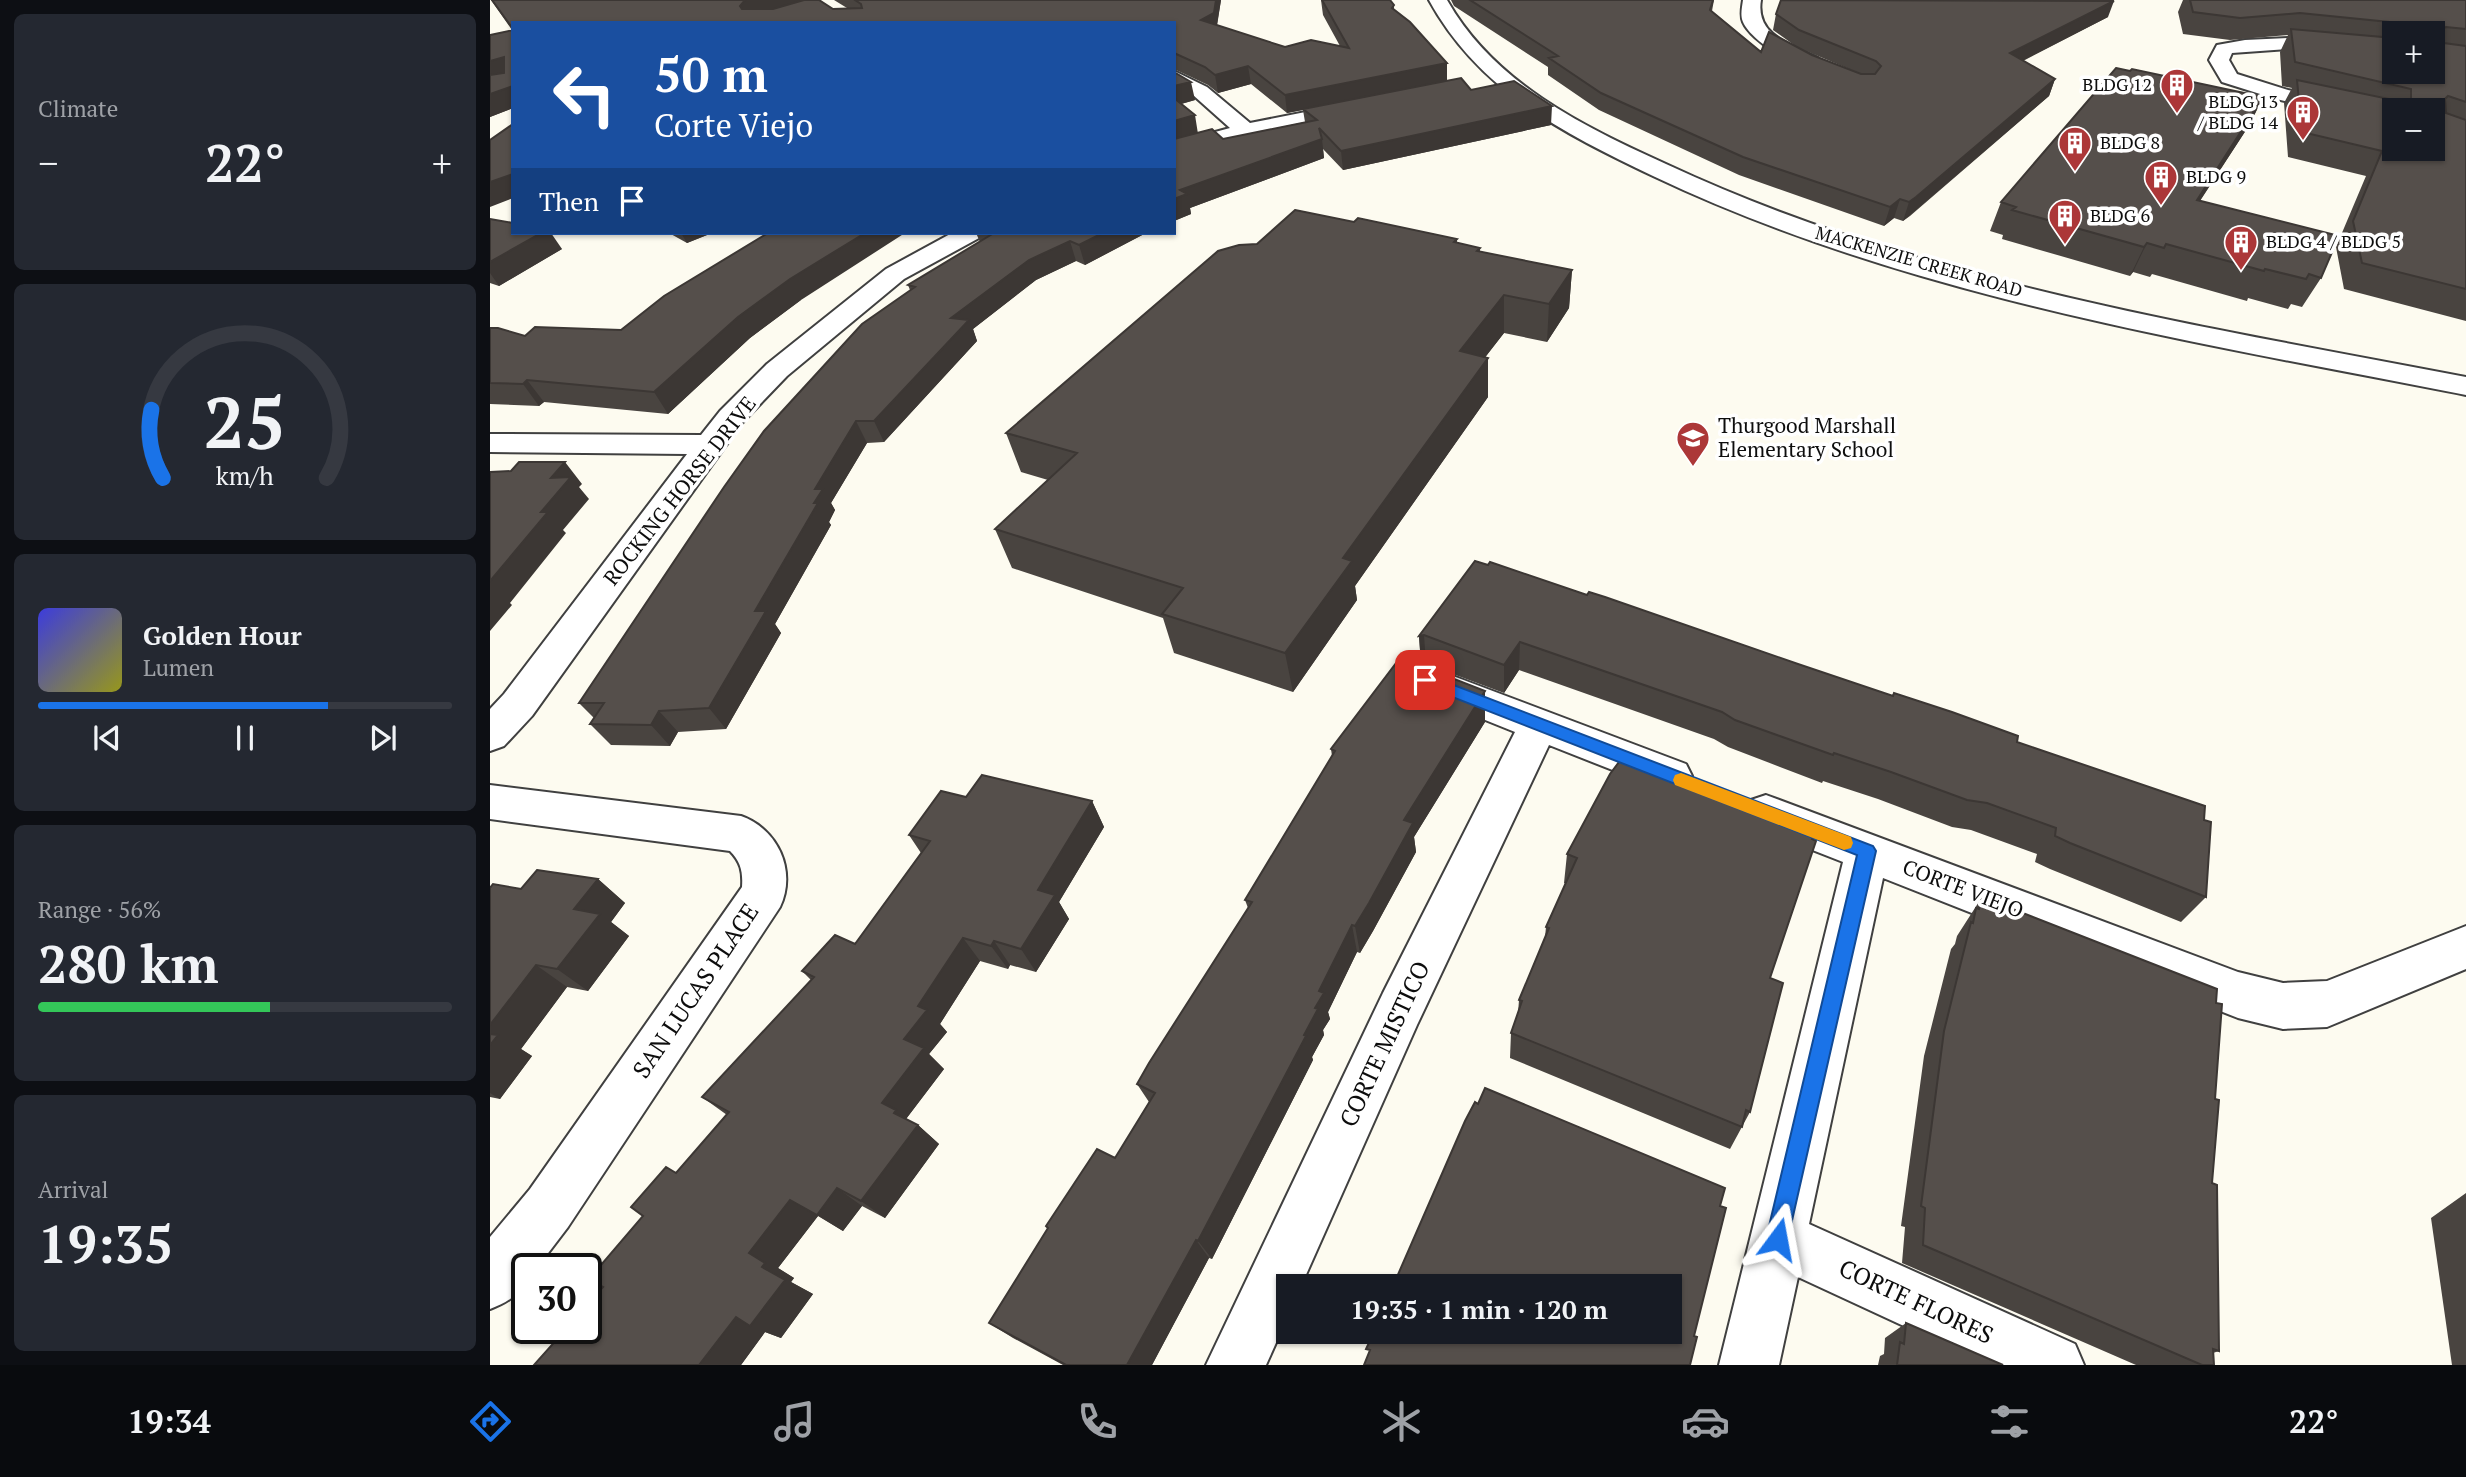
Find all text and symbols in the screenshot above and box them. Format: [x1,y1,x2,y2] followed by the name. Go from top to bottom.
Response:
[2382,21,2445,161] map controls
[2382,21,2445,84] button: +
[654,41,768,106] text: 50 m
[539,49,630,140] icon: left
[2158,66,2196,115] building icon: BLDG 12
[2082,72,2152,96] place label: BLDG 12
[2197,89,2278,134] place label: BLDG 13 / BLDG 14
[38,93,118,124] text: Climate
[2284,93,2322,142] building icon: BLDG 13 / BLDG 14
[2382,98,2445,161] button: −
[654,104,813,146] text: Corte Viejo
[2056,124,2094,173] building icon: BLDG 8
[205,128,285,197] text: 22°
[2100,130,2160,154] place label: BLDG 8
[38,138,58,188] text: −
[432,138,452,188] text: +
[2142,158,2180,207] building icon: BLDG 9
[2186,164,2246,188] place label: BLDG 9
[613,182,651,220] icon: arrive
[539,184,599,218] text: Then
[2046,197,2084,246] building icon: BLDG 6
[2090,203,2150,227] place label: BLDG 6
[1813,220,2026,302] street label: MACKENZIE CREEK ROAD
[2222,223,2260,272] building icon: BLDG 4 / BLDG 5
[2266,229,2401,253] place label: BLDG 4 / BLDG 5
[204,373,286,470] text: 25
[597,390,762,591] street label: ROCKING HORSE DRIVE
[1718,411,1896,463] place label: Thurgood Marshall Elementary School
[1674,419,1712,468] school or university icon: Thurgood Marshall Elementary School
[216,459,274,492] text: km/h
[143,618,302,652] text: Golden Hour
[1395,650,1455,710] pin
[143,652,214,683] text: Lumen
[1406,661,1444,699] icon: arrive
[88,719,126,757] icon: previous
[226,719,264,757] icon: pause
[364,719,402,757] icon: next
[1899,852,2028,924] street label: CORTE VIEJO
[38,894,161,925] text: Range · 56%
[625,897,765,1084] street label: SAN LUCAS PLACE
[38,929,219,998] text: 280 km
[1332,955,1437,1132] street label: CORTE MISTICO
[38,1174,109,1205] text: Arrival
[1741,1202,1815,1276] position arrow
[38,1209,173,1278] text: 19:35
[1834,1251,1999,1351] street label: CORTE FLORES
[511,1253,602,1344] speed limit sign: 30
[1350,1292,1608,1326] text: 19:35 · 1 min · 120 m
[466,1397,515,1446] icon: directions
[770,1397,819,1446] icon: music
[1073,1397,1122,1446] icon: phone
[1377,1397,1426,1446] icon: climate
[1681,1397,1730,1446] icon: car
[1985,1397,2034,1446] icon: filters
[127,1400,211,1442] text: 19:34
[2289,1400,2338,1442] text: 22°

